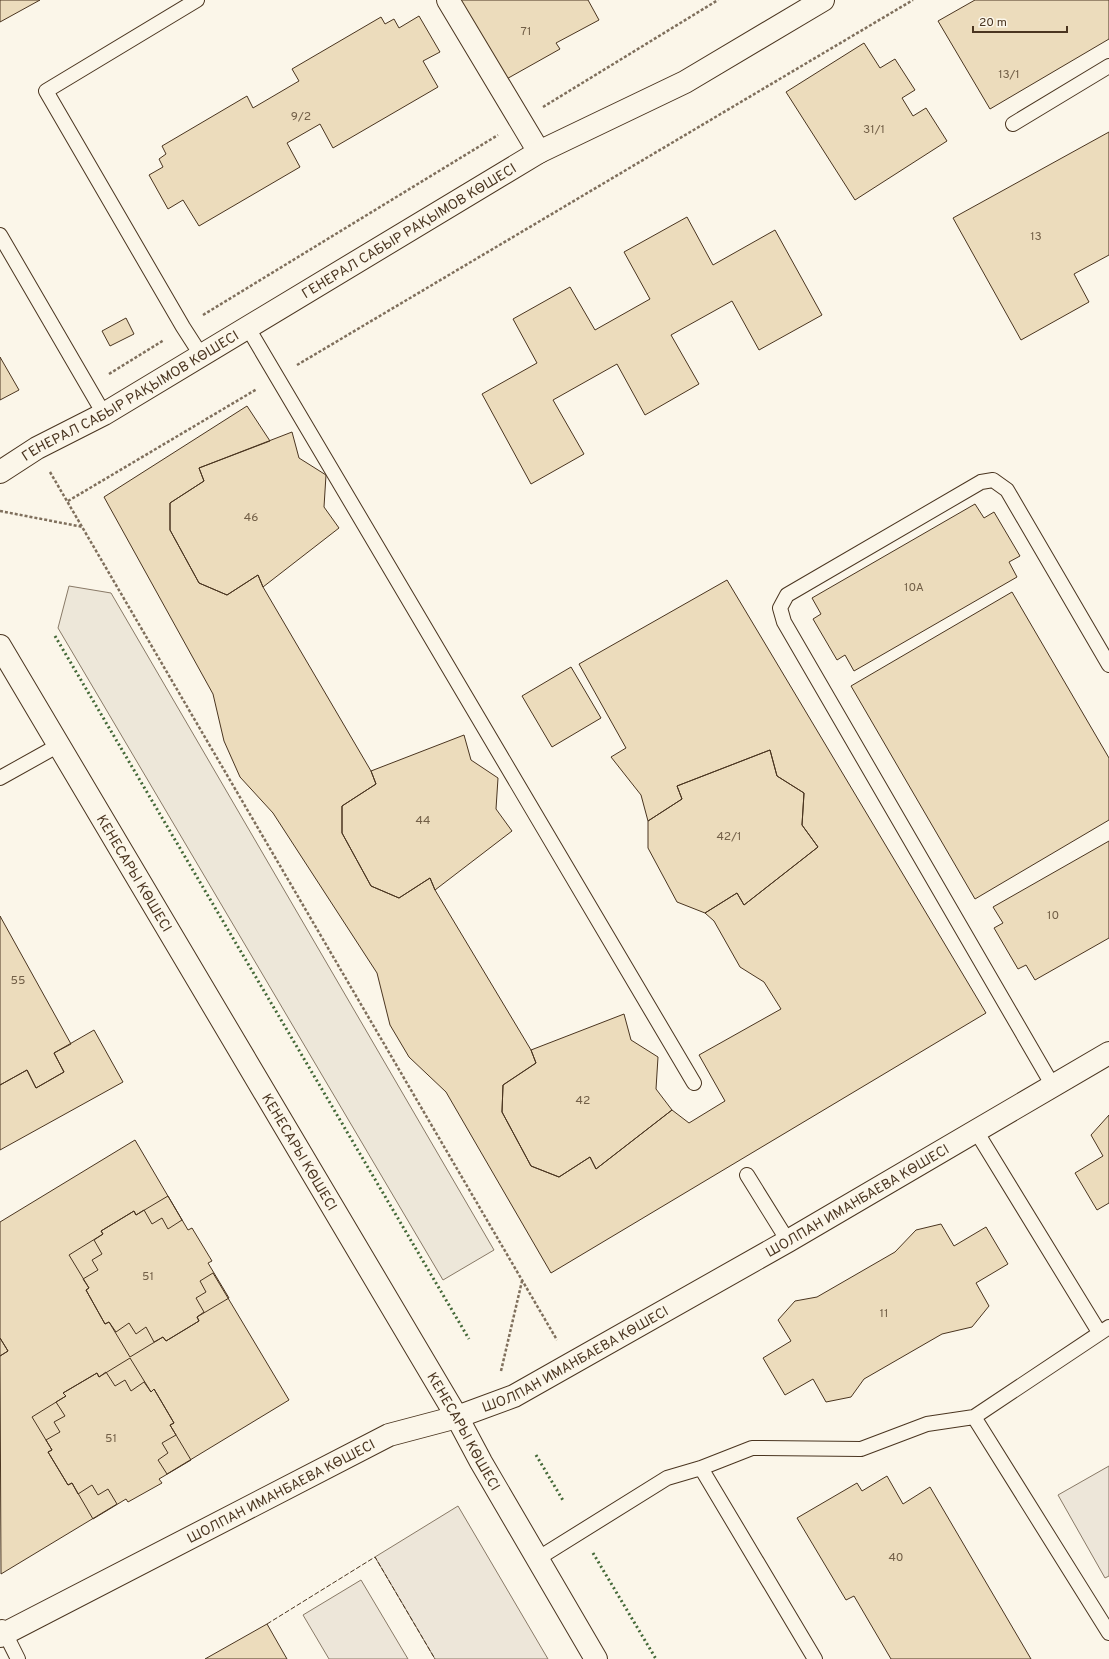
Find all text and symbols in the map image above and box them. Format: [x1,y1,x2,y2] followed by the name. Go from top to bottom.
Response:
[973,8,1067,34] scale bar
[979,15,1007,31] text: 20 m
[521,24,531,40] house number: 71
[998,67,1020,83] house number: 13/1
[291,109,311,125] house number: 9/2
[863,122,885,138] house number: 31/1
[299,161,520,303] street label: ГЕНЕРАЛ САБЫР РАҚЫМОВ КӨШЕСІ
[1030,229,1042,245] house number: 13
[19,328,242,466] street label: ГЕНЕРАЛ САБЫР РАҚЫМОВ КӨШЕСІ
[244,510,258,526] house number: 46
[904,580,924,596] house number: 10А
[92,812,175,936] street label: КЕНЕСАРЫ КӨШЕСІ
[416,813,430,829] house number: 44
[716,829,742,845] house number: 42/1
[1047,908,1059,924] house number: 10
[11,973,25,989] house number: 55
[257,1091,340,1214] street label: КЕНЕСАРЫ КӨШЕСІ
[576,1093,590,1109] house number: 42
[763,1141,953,1262] street label: ШОЛПАН ИМАНБАЕВА КӨШЕСІ
[142,1269,154,1285] house number: 51
[480,1303,672,1417] street label: ШОЛПАН ИМАНБАЕВА КӨШЕСІ
[880,1306,888,1322] house number: 11
[422,1370,503,1494] street label: КЕНЕСАРЫ КӨШЕСІ
[105,1431,117,1447] house number: 51
[184,1437,378,1548] street label: ШОЛПАН ИМАНБАЕВА КӨШЕСІ
[888,1550,904,1566] house number: 40

